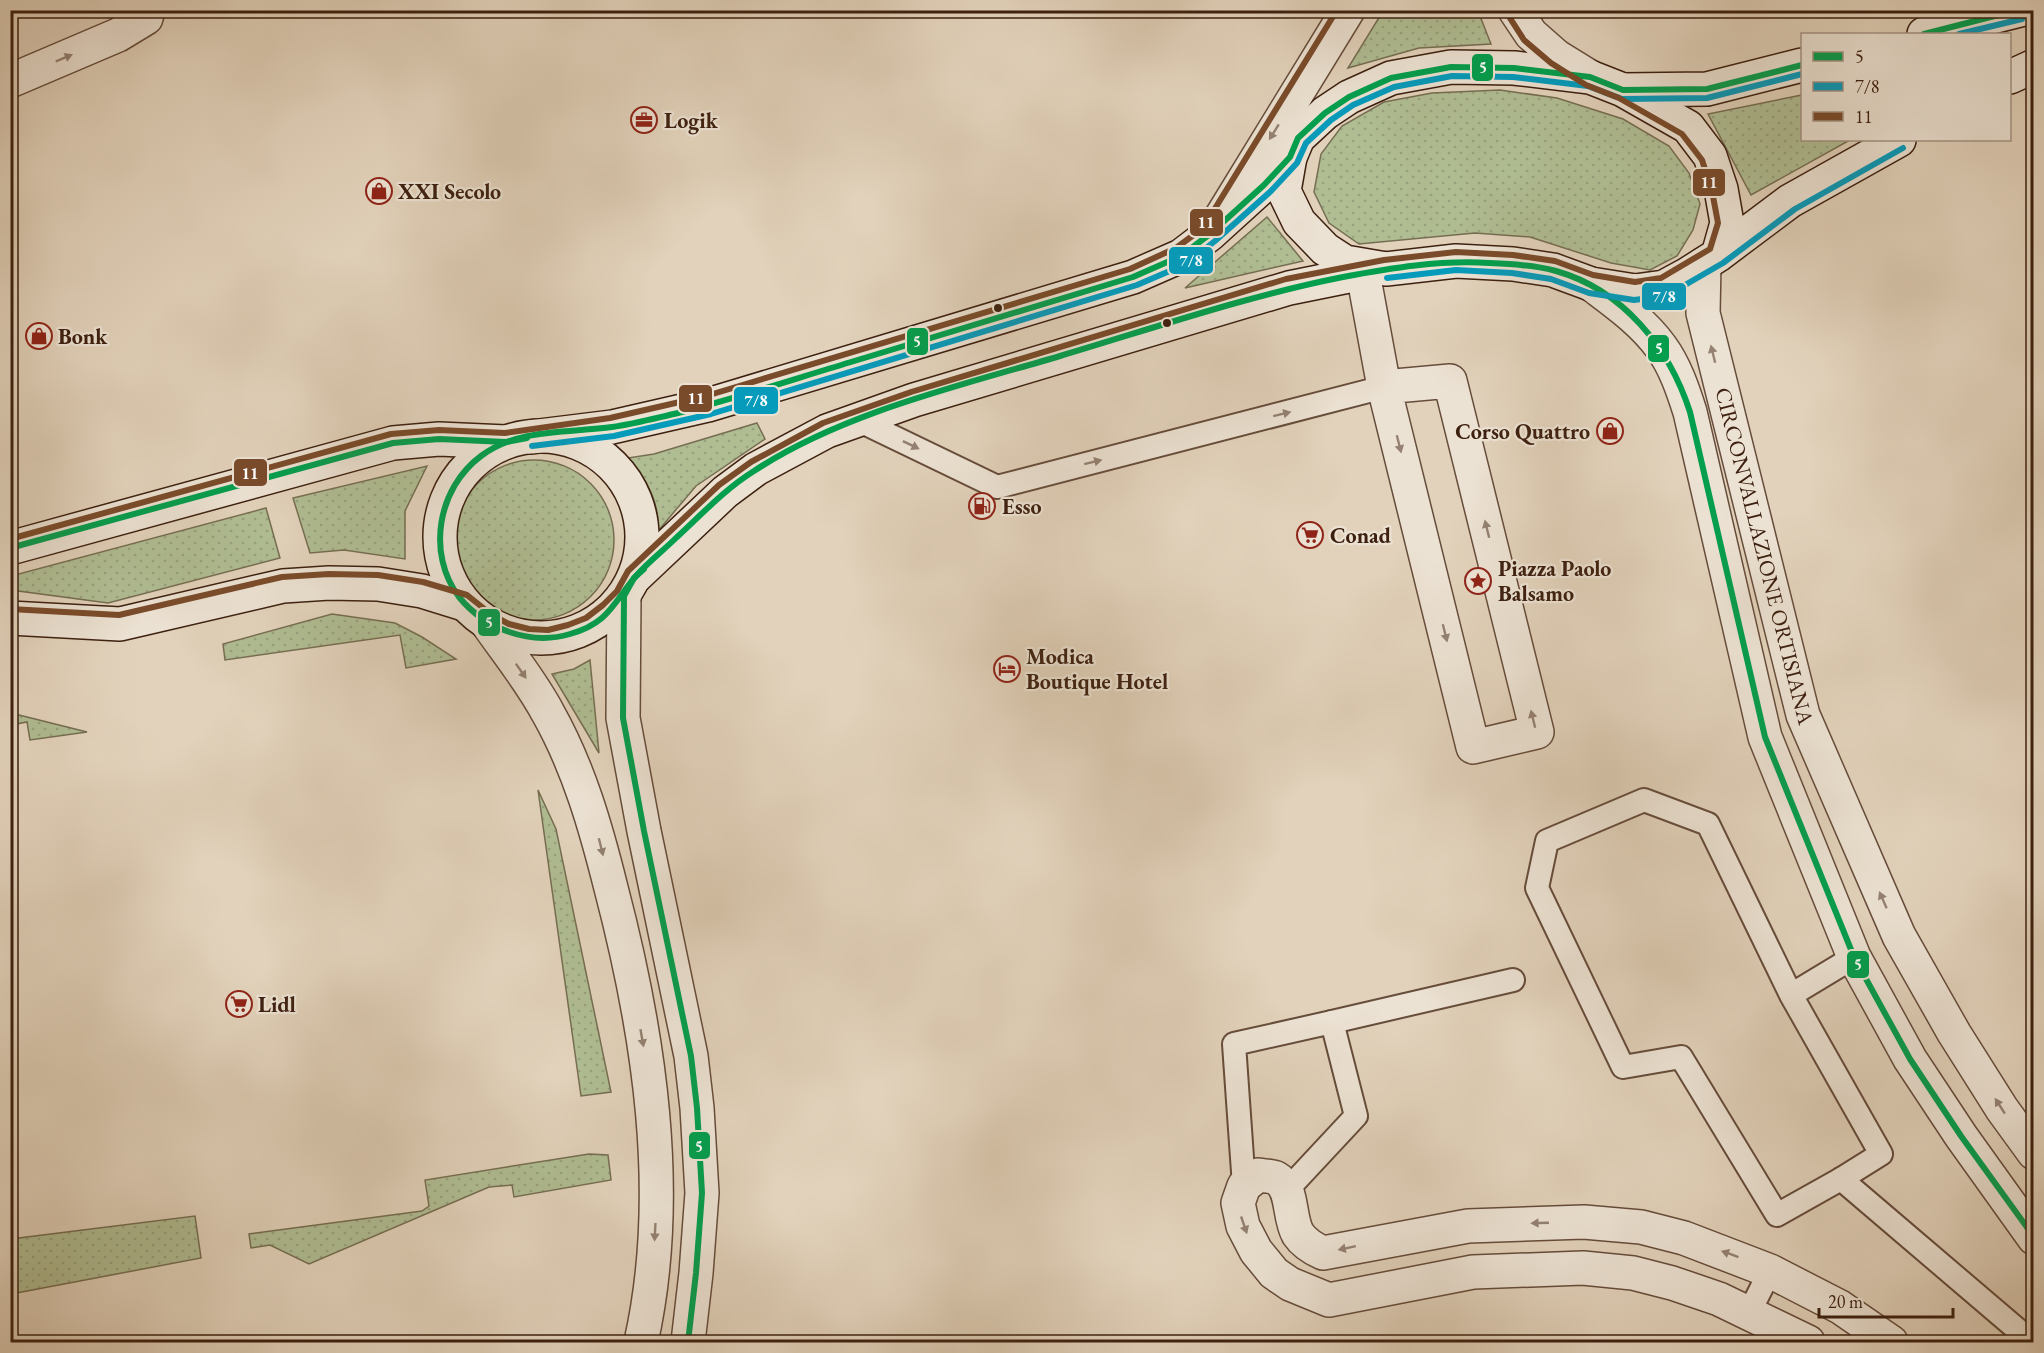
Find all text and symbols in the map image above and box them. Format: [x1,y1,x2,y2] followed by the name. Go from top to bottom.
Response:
[1801,33,2011,141] legend
[1855,45,1864,68] text: 5
[56,53,74,63] one-way arrow
[1471,53,1494,82] line badge: 5
[1479,57,1487,78] text: 5
[1855,75,1879,98] text: 7/8
[629,105,659,135] office icon: Logik
[1855,105,1872,128] text: 11
[664,106,719,135] place label: Logik
[1269,124,1280,140] one-way arrow
[1692,168,1726,197] line badge: 11
[1701,172,1717,193] text: 11
[364,176,394,206] shop icon: XXI Secolo
[397,177,501,206] place label: XXI Secolo
[1189,208,1224,237] line badge: 11
[1198,212,1214,233] text: 11
[1168,246,1214,275] line badge: 7/8
[1179,250,1203,271] text: 7/8
[1641,282,1687,311] line badge: 7/8
[1652,286,1676,307] text: 7/8
[992,302,1004,314] unlabelled marker
[1161,317,1173,329] unlabelled marker
[24,321,54,351] shop icon: Bonk
[58,322,108,351] place label: Bonk
[906,327,929,356] line badge: 5
[913,331,921,352] text: 5
[1647,334,1670,363] line badge: 5
[1655,338,1663,359] text: 5
[1708,345,1718,363] one-way arrow
[678,384,713,413] line badge: 11
[1709,384,1821,728] street label: CIRCONVALLAZIONE ORTISIANA
[733,386,779,415] line badge: 7/8
[688,388,704,409] text: 11
[744,390,768,411] text: 7/8
[1273,408,1291,418] one-way arrow
[1595,416,1625,446] shop icon: Corso Quattro
[1455,417,1590,446] place label: Corso Quattro
[1394,435,1404,453] one-way arrow
[902,441,919,450] one-way arrow
[1084,457,1102,466] one-way arrow
[233,458,268,487] line badge: 11
[242,463,258,484] text: 11
[967,491,997,521] fuel station icon: Esso
[1002,492,1042,521] place label: Esso
[1295,520,1325,550] supermarket icon: Conad
[1482,520,1492,538] one-way arrow
[1330,521,1391,550] place label: Conad
[1498,554,1611,608] place label: Piazza Paolo Balsamo
[1463,566,1493,596] place icon: Piazza Paolo Balsamo
[477,608,501,637] line badge: 5
[485,612,493,633] text: 5
[1441,624,1451,642] one-way arrow
[1026,642,1168,696] place label: Modica Boutique Hotel
[992,654,1022,684] hotel icon: Modica Boutique Hotel
[515,662,527,678] one-way arrow
[1528,710,1538,728] one-way arrow
[596,838,606,857] one-way arrow
[1878,890,1888,908] one-way arrow
[1846,950,1870,979] line badge: 5
[1854,954,1862,975] text: 5
[224,989,254,1019] supermarket icon: Lidl
[258,990,296,1019] place label: Lidl
[638,1029,647,1048] one-way arrow
[1994,1097,2005,1114] one-way arrow
[688,1131,711,1160] line badge: 5
[695,1136,703,1157] text: 5
[1239,1216,1249,1234] one-way arrow
[1530,1218,1549,1228] one-way arrow
[650,1222,659,1241] one-way arrow
[1338,1244,1356,1254] one-way arrow
[1721,1249,1739,1258] one-way arrow
[1819,1281,1952,1319] scale bar
[1828,1290,1863,1313] text: 20 m

